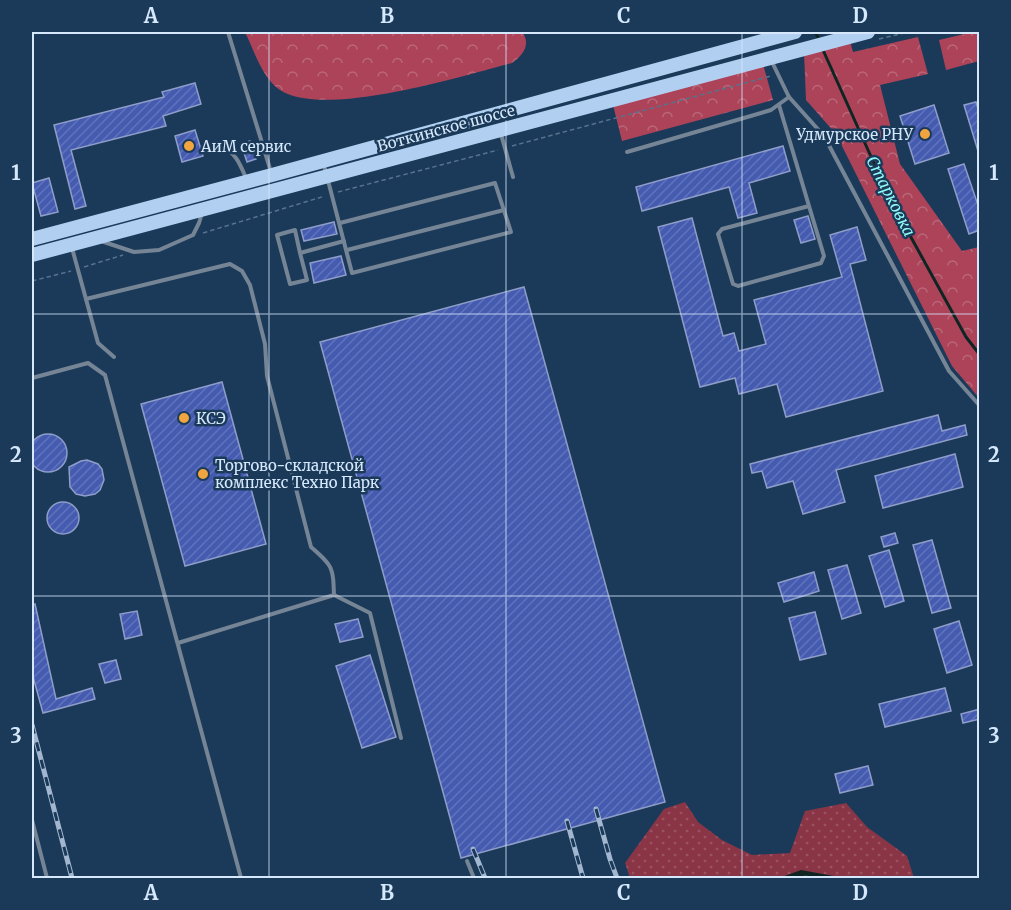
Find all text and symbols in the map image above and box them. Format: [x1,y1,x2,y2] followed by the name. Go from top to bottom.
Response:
[143,3,159,28] text: A
[380,3,394,28] text: B
[617,3,631,28] text: C
[852,3,868,28] text: D
[375,100,517,156] street label: Воткинское шоссе
[795,125,913,144] place label: Удмурское РНУ
[918,127,932,141] marker: Удмурское РНУ
[200,137,292,156] place label: АиМ сервис
[182,139,196,153] marker: АиМ сервис
[862,152,920,240] water label: Старковка
[11,160,21,185] text: 1
[989,160,999,185] text: 1
[196,409,226,428] place label: КСЭ
[177,411,191,425] marker: КСЭ
[10,442,22,467] text: 2
[988,442,1000,467] text: 2
[215,456,380,492] place label: Торгово-складской комплекс Техно Парк
[196,467,210,481] marker: Торгово-складской комплекс Техно Парк
[10,723,22,748] text: 3
[988,723,1000,748] text: 3
[143,880,159,905] text: A
[380,880,394,905] text: B
[617,880,631,905] text: C
[852,880,868,905] text: D

